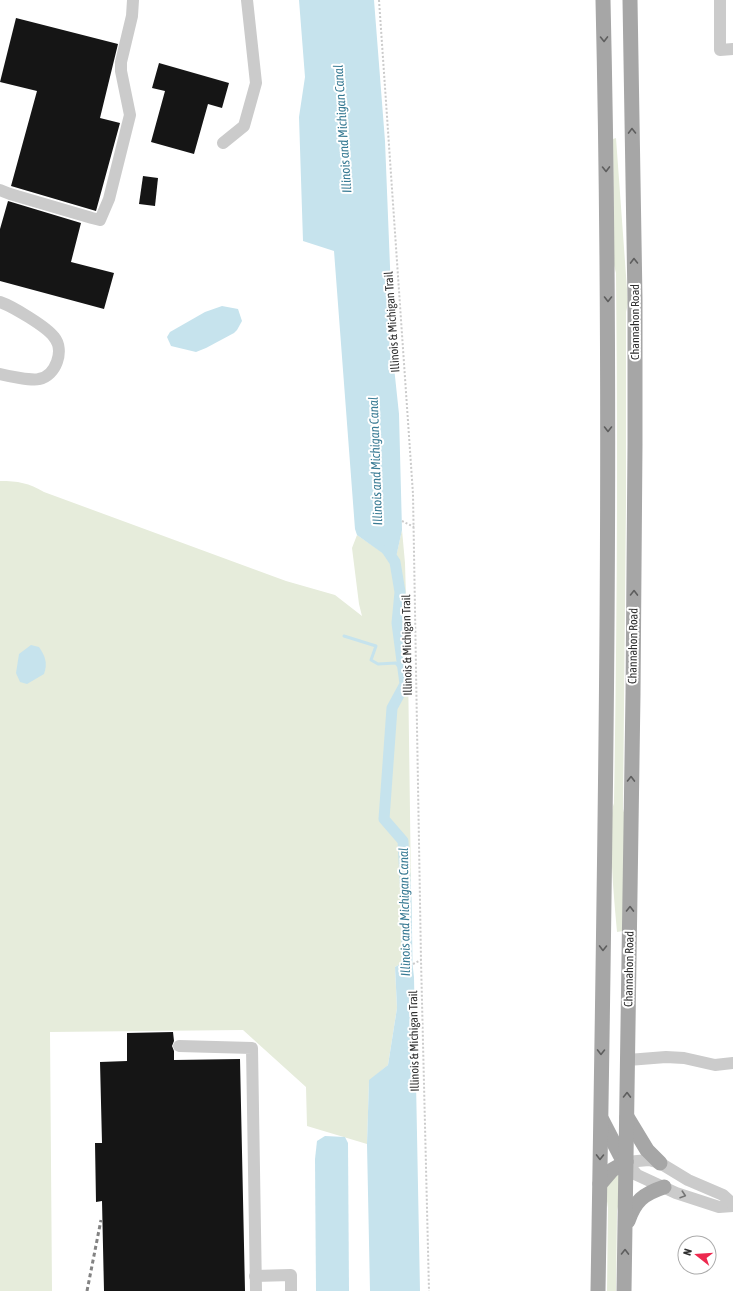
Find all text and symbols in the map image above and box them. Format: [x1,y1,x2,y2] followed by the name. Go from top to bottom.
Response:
[600,36,608,42] one-way arrow
[331,64,354,194] water label: Illinois and Michigan Canal
[628,128,636,134] one-way arrow
[602,166,610,172] one-way arrow
[630,258,639,264] one-way arrow
[381,270,403,373] street label: Illinois & Michigan Trail
[628,284,642,360] street label: Channahon Road
[604,296,612,302] one-way arrow
[366,396,385,526] water label: Illinois and Michigan Canal
[604,426,612,432] one-way arrow
[630,590,638,596] one-way arrow
[399,593,415,696] street label: Illinois & Michigan Trail
[625,608,641,684] street label: Channahon Road
[627,776,636,782] one-way arrow
[396,847,413,976] water label: Illinois and Michigan Canal
[626,906,634,912] one-way arrow
[621,931,637,1007] street label: Channahon Road
[599,945,607,951] one-way arrow
[406,989,422,1092] street label: Illinois & Michigan Trail
[597,1049,605,1055] one-way arrow
[623,1092,631,1098] one-way arrow
[596,1154,604,1160] one-way arrow
[680,1190,687,1199] one-way arrow
[677,1235,717,1275] north arrow
[681,1247,694,1257] text: N
[621,1249,629,1255] one-way arrow

